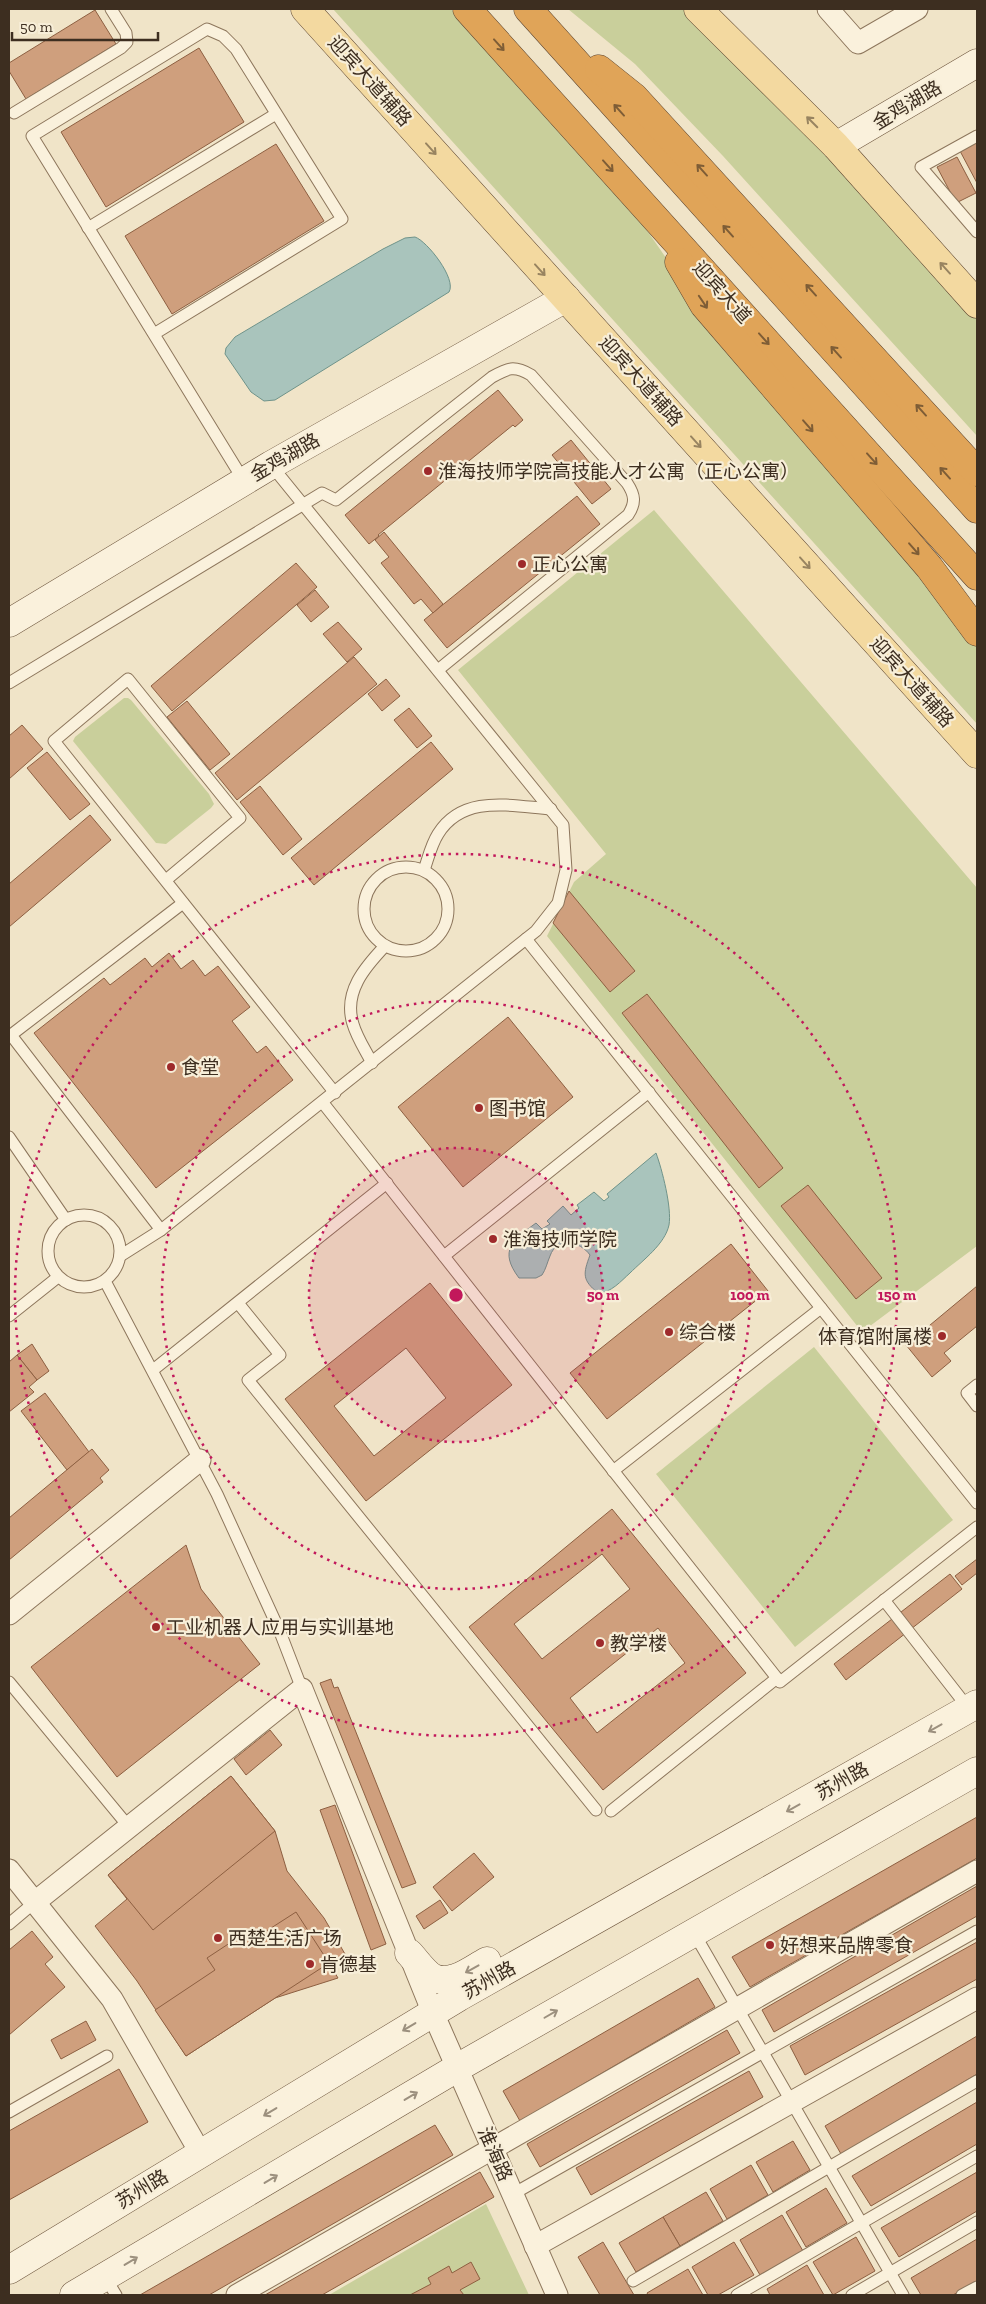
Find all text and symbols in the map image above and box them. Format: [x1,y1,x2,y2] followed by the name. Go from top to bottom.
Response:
[12,10,159,42] scale bar
[20,18,53,36] text: 50 m
[323,31,417,131] street label: 迎宾大道辅路
[493,39,505,52] one-way arrow
[868,76,946,134] street label: 金鸡湖路
[613,104,625,117] one-way arrow
[805,116,818,128] one-way arrow
[425,142,437,155] one-way arrow
[602,159,614,172] one-way arrow
[696,164,708,177] one-way arrow
[722,225,733,238] one-way arrow
[688,256,756,328] street label: 迎宾大道
[939,261,951,274] one-way arrow
[534,263,546,276] one-way arrow
[805,284,817,297] one-way arrow
[698,295,708,309] one-way arrow
[594,331,688,431] street label: 迎宾大道辅路
[758,332,769,345] one-way arrow
[830,345,842,358] one-way arrow
[915,404,927,417] one-way arrow
[802,419,813,432] one-way arrow
[246,428,324,486] street label: 金鸡湖路
[690,436,702,449] one-way arrow
[866,453,878,466] one-way arrow
[438,460,799,483] place label: 淮海技师学院高技能人才公寓（正心公寓）
[422,465,434,477] marker: 淮海技师学院高技能人才公寓（正心公寓）
[939,466,951,479] one-way arrow
[908,543,920,556] one-way arrow
[532,553,608,576] place label: 正心公寓
[799,556,811,569] one-way arrow
[516,558,528,570] marker: 正心公寓
[865,632,959,732] street label: 迎宾大道辅路
[181,1056,219,1079] place label: 食堂
[165,1061,177,1073] marker: 食堂
[489,1097,546,1120] place label: 图书馆
[473,1102,485,1114] marker: 图书馆
[503,1228,617,1251] place label: 淮海技师学院
[487,1233,499,1245] marker: 淮海技师学院
[447,1286,465,1304] centre of rings
[587,1286,619,1304] text: 50 m
[730,1286,770,1304] text: 100 m
[878,1286,916,1304] text: 150 m
[679,1321,736,1344] place label: 综合楼
[818,1325,932,1348] place label: 体育馆附属楼
[663,1326,675,1338] marker: 综合楼
[936,1330,948,1342] marker: 体育馆附属楼
[166,1616,394,1639] place label: 工业机器人应用与实训基地
[150,1621,162,1633] marker: 工业机器人应用与实训基地
[610,1632,667,1655] place label: 教学楼
[594,1637,606,1649] marker: 教学楼
[928,1724,942,1734] one-way arrow
[811,1757,873,1805] street label: 苏州路
[787,1804,801,1814] one-way arrow
[228,1927,342,1950] place label: 西楚生活广场
[212,1932,224,1944] marker: 西楚生活广场
[780,1934,913,1957] place label: 好想来品牌零食
[764,1939,776,1951] marker: 好想来品牌零食
[320,1953,377,1976] place label: 肯德基
[458,1956,520,2004] street label: 苏州路
[304,1958,316,1970] marker: 肯德基
[466,1965,480,1975] one-way arrow
[544,2009,558,2019] one-way arrow
[402,2023,416,2033] one-way arrow
[403,2090,417,2100] one-way arrow
[263,2107,277,2117] one-way arrow
[473,2123,517,2185] street label: 淮海路
[112,2164,172,2214] street label: 苏州路
[264,2173,278,2183] one-way arrow
[124,2256,138,2266] one-way arrow

